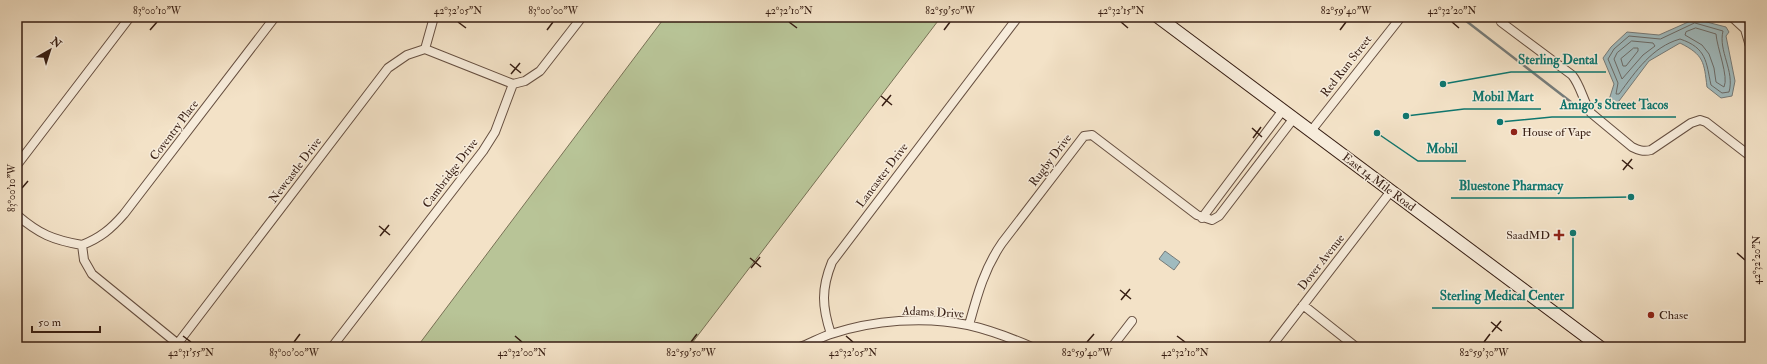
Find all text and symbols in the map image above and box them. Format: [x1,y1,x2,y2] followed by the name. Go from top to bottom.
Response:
[133,5,182,17] text: 83°00'10"W
[434,5,482,17] text: 42°32'05"N
[528,5,579,17] text: 83°00'00"W
[765,5,813,17] text: 42°32'10"N
[925,5,975,17] text: 82°59'50"W
[1098,5,1144,17] text: 42°32'15"N
[1321,5,1372,17] text: 82°59'40"W
[1428,5,1477,17] text: 42°32'20"N
[30,30,70,70] north arrow
[1318,32,1375,100] street label: Red Run Street
[47,34,65,51] text: N
[1511,47,1606,72] callout: Sterling Dental
[1518,52,1599,69] text: Sterling Dental
[1464,84,1541,109] callout: Mobil Mart
[1471,89,1534,105] text: Mobil Mart
[1552,92,1676,117] callout: Amigo's Street Tacos
[147,97,202,163] street label: Coventry Place
[1559,97,1669,114] text: Amigo's Street Tacos
[1522,125,1591,140] place label: House of Vape
[1509,127,1519,137] marker: House of Vape
[1026,131,1075,189] street label: Rugby Drive
[266,134,325,206] street label: Newcastle Drive
[419,136,481,211] street label: Cambridge Drive
[1418,136,1466,161] callout: Mobil
[853,140,912,211] street label: Lancaster Drive
[1425,141,1459,157] text: Mobil
[1339,150,1418,215] street label: East 14 Mile Road
[6,163,18,212] text: 83°00'10"W
[1451,173,1571,198] callout: Bluestone Pharmacy
[1459,178,1565,195] text: Bluestone Pharmacy
[1506,228,1550,243] place label: SaadMD
[1553,229,1565,241] marker: SaadMD
[1295,231,1348,293] street label: Dover Avenue
[1751,235,1763,284] text: 42°32'20"N
[1432,283,1573,308] callout: Sterling Medical Center
[1440,288,1565,305] text: Sterling Medical Center
[901,303,964,322] street label: Adams Drive
[32,308,100,334] scale bar
[1659,308,1688,323] place label: Chase
[1646,310,1656,320] marker: Chase
[38,315,62,330] text: 50 m
[168,347,214,359] text: 42°31'55"N
[269,347,320,359] text: 83°00'00"W
[497,347,547,359] text: 42°32'00"N
[666,347,716,359] text: 82°59'50"W
[829,347,877,359] text: 42°32'05"N
[1062,347,1113,359] text: 82°59'40"W
[1161,347,1209,359] text: 42°32'10"N
[1460,347,1509,359] text: 82°59'30"W

